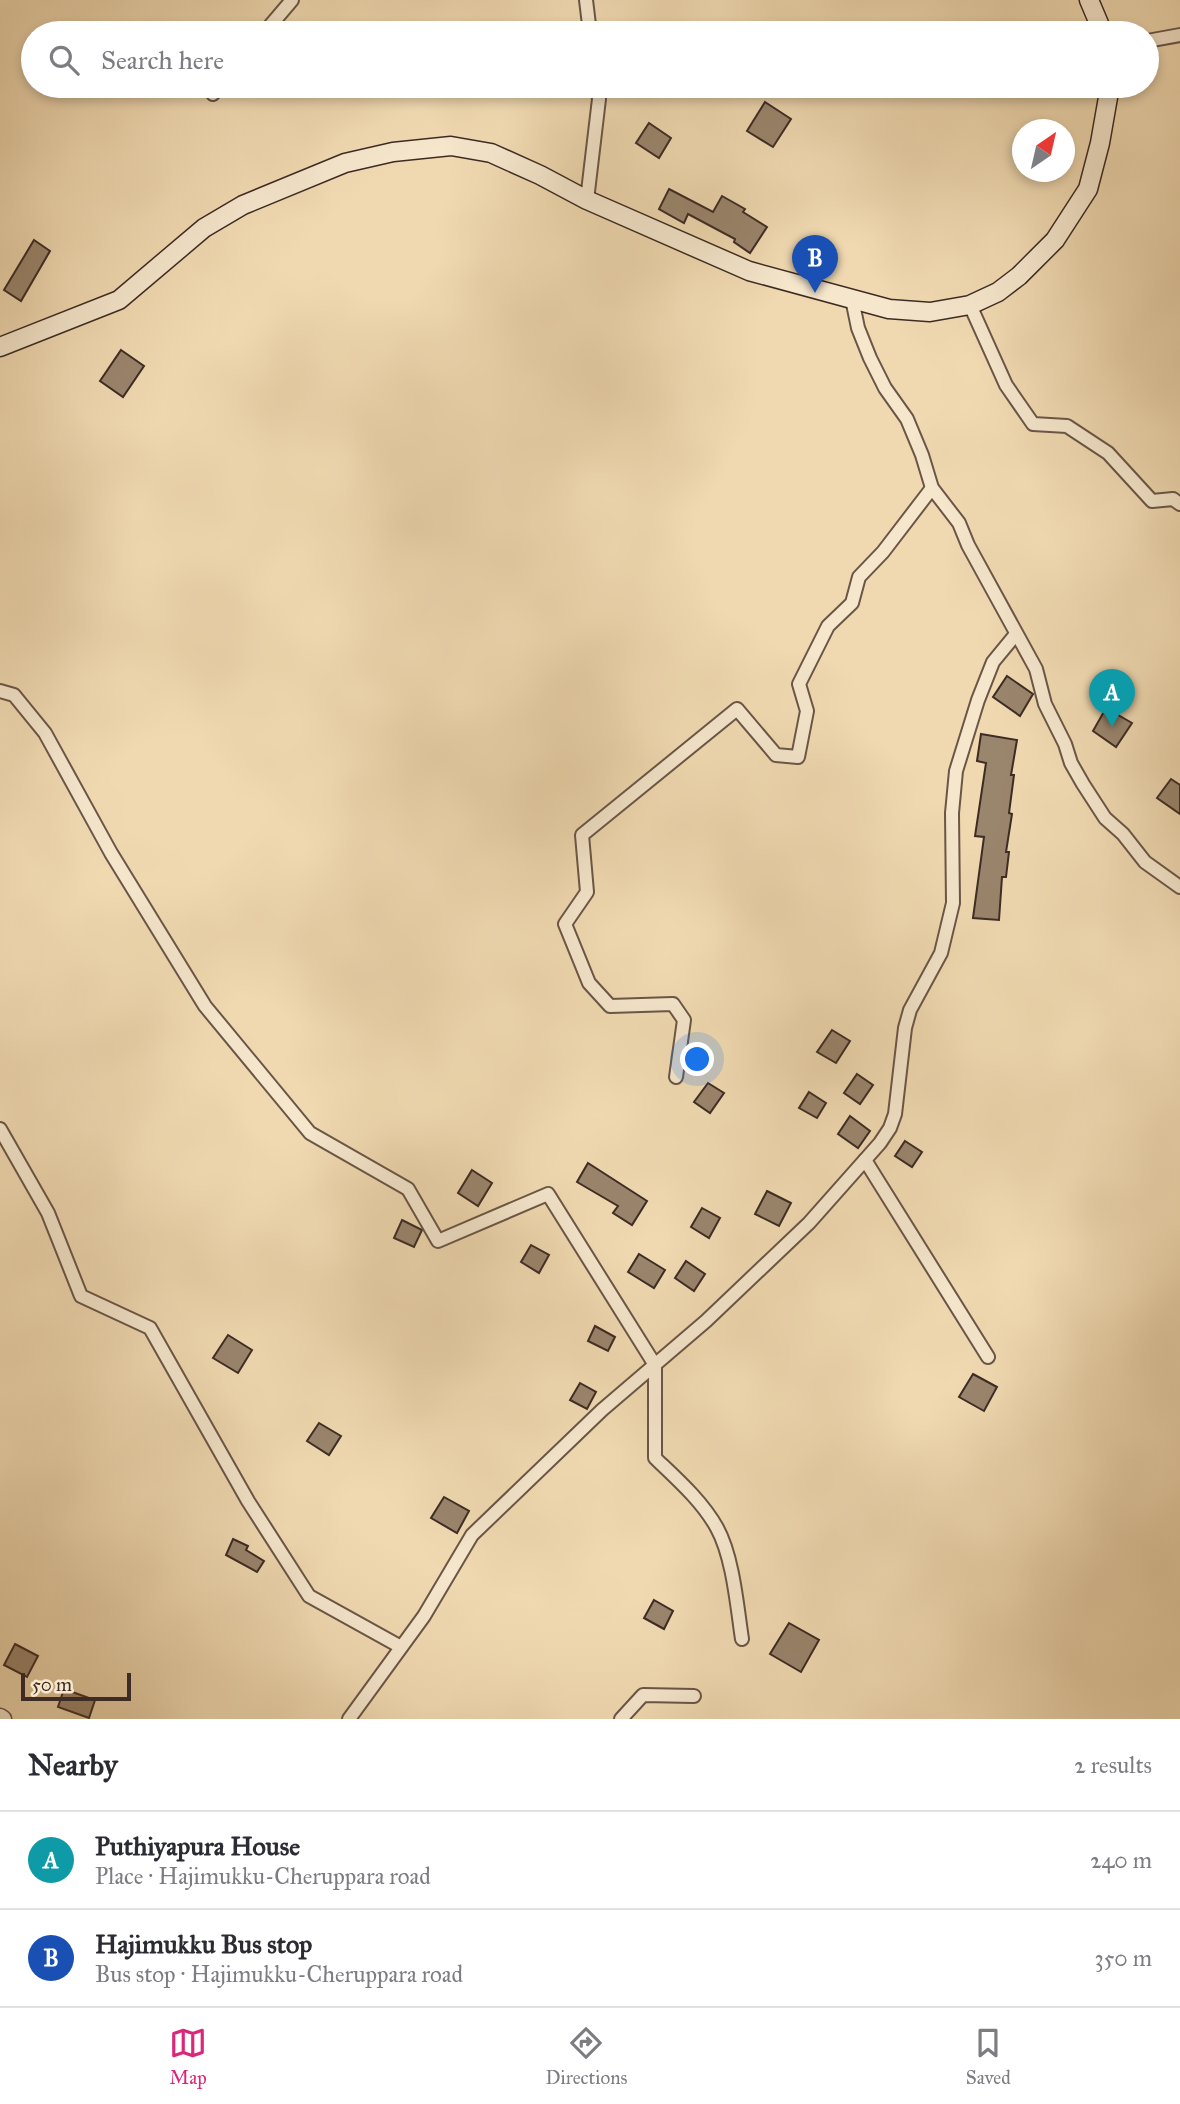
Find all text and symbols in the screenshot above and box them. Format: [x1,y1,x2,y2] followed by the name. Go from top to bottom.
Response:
[21,21,1159,98] search box
[45,41,83,79] icon: search
[101,44,224,76] text: Search here
[1012,119,1075,182] north arrow
[792,235,838,293] pin: B
[1089,669,1135,727] pin: A
[680,1042,714,1076] your location
[21,1670,131,1702] scale bar
[32,1673,72,1696] text: 50 m
[28,1747,118,1783] text: Nearby
[1074,1751,1152,1779] text: 2 results
[95,1830,300,1862] text: Puthiyapura House
[43,1846,59,1874] text: A
[1090,1846,1152,1874] text: 240 m
[95,1862,431,1890] text: Place · Hajimukku-Cheruppara road
[95,1928,312,1960] text: Hajimukku Bus stop
[43,1944,59,1972] text: B
[1094,1944,1152,1972] text: 350 m
[95,1960,463,1988] text: Bus stop · Hajimukku-Cheruppara road
[169,2024,207,2089] tab: Map
[545,2024,627,2089] tab: Directions
[966,2024,1011,2089] tab: Saved

